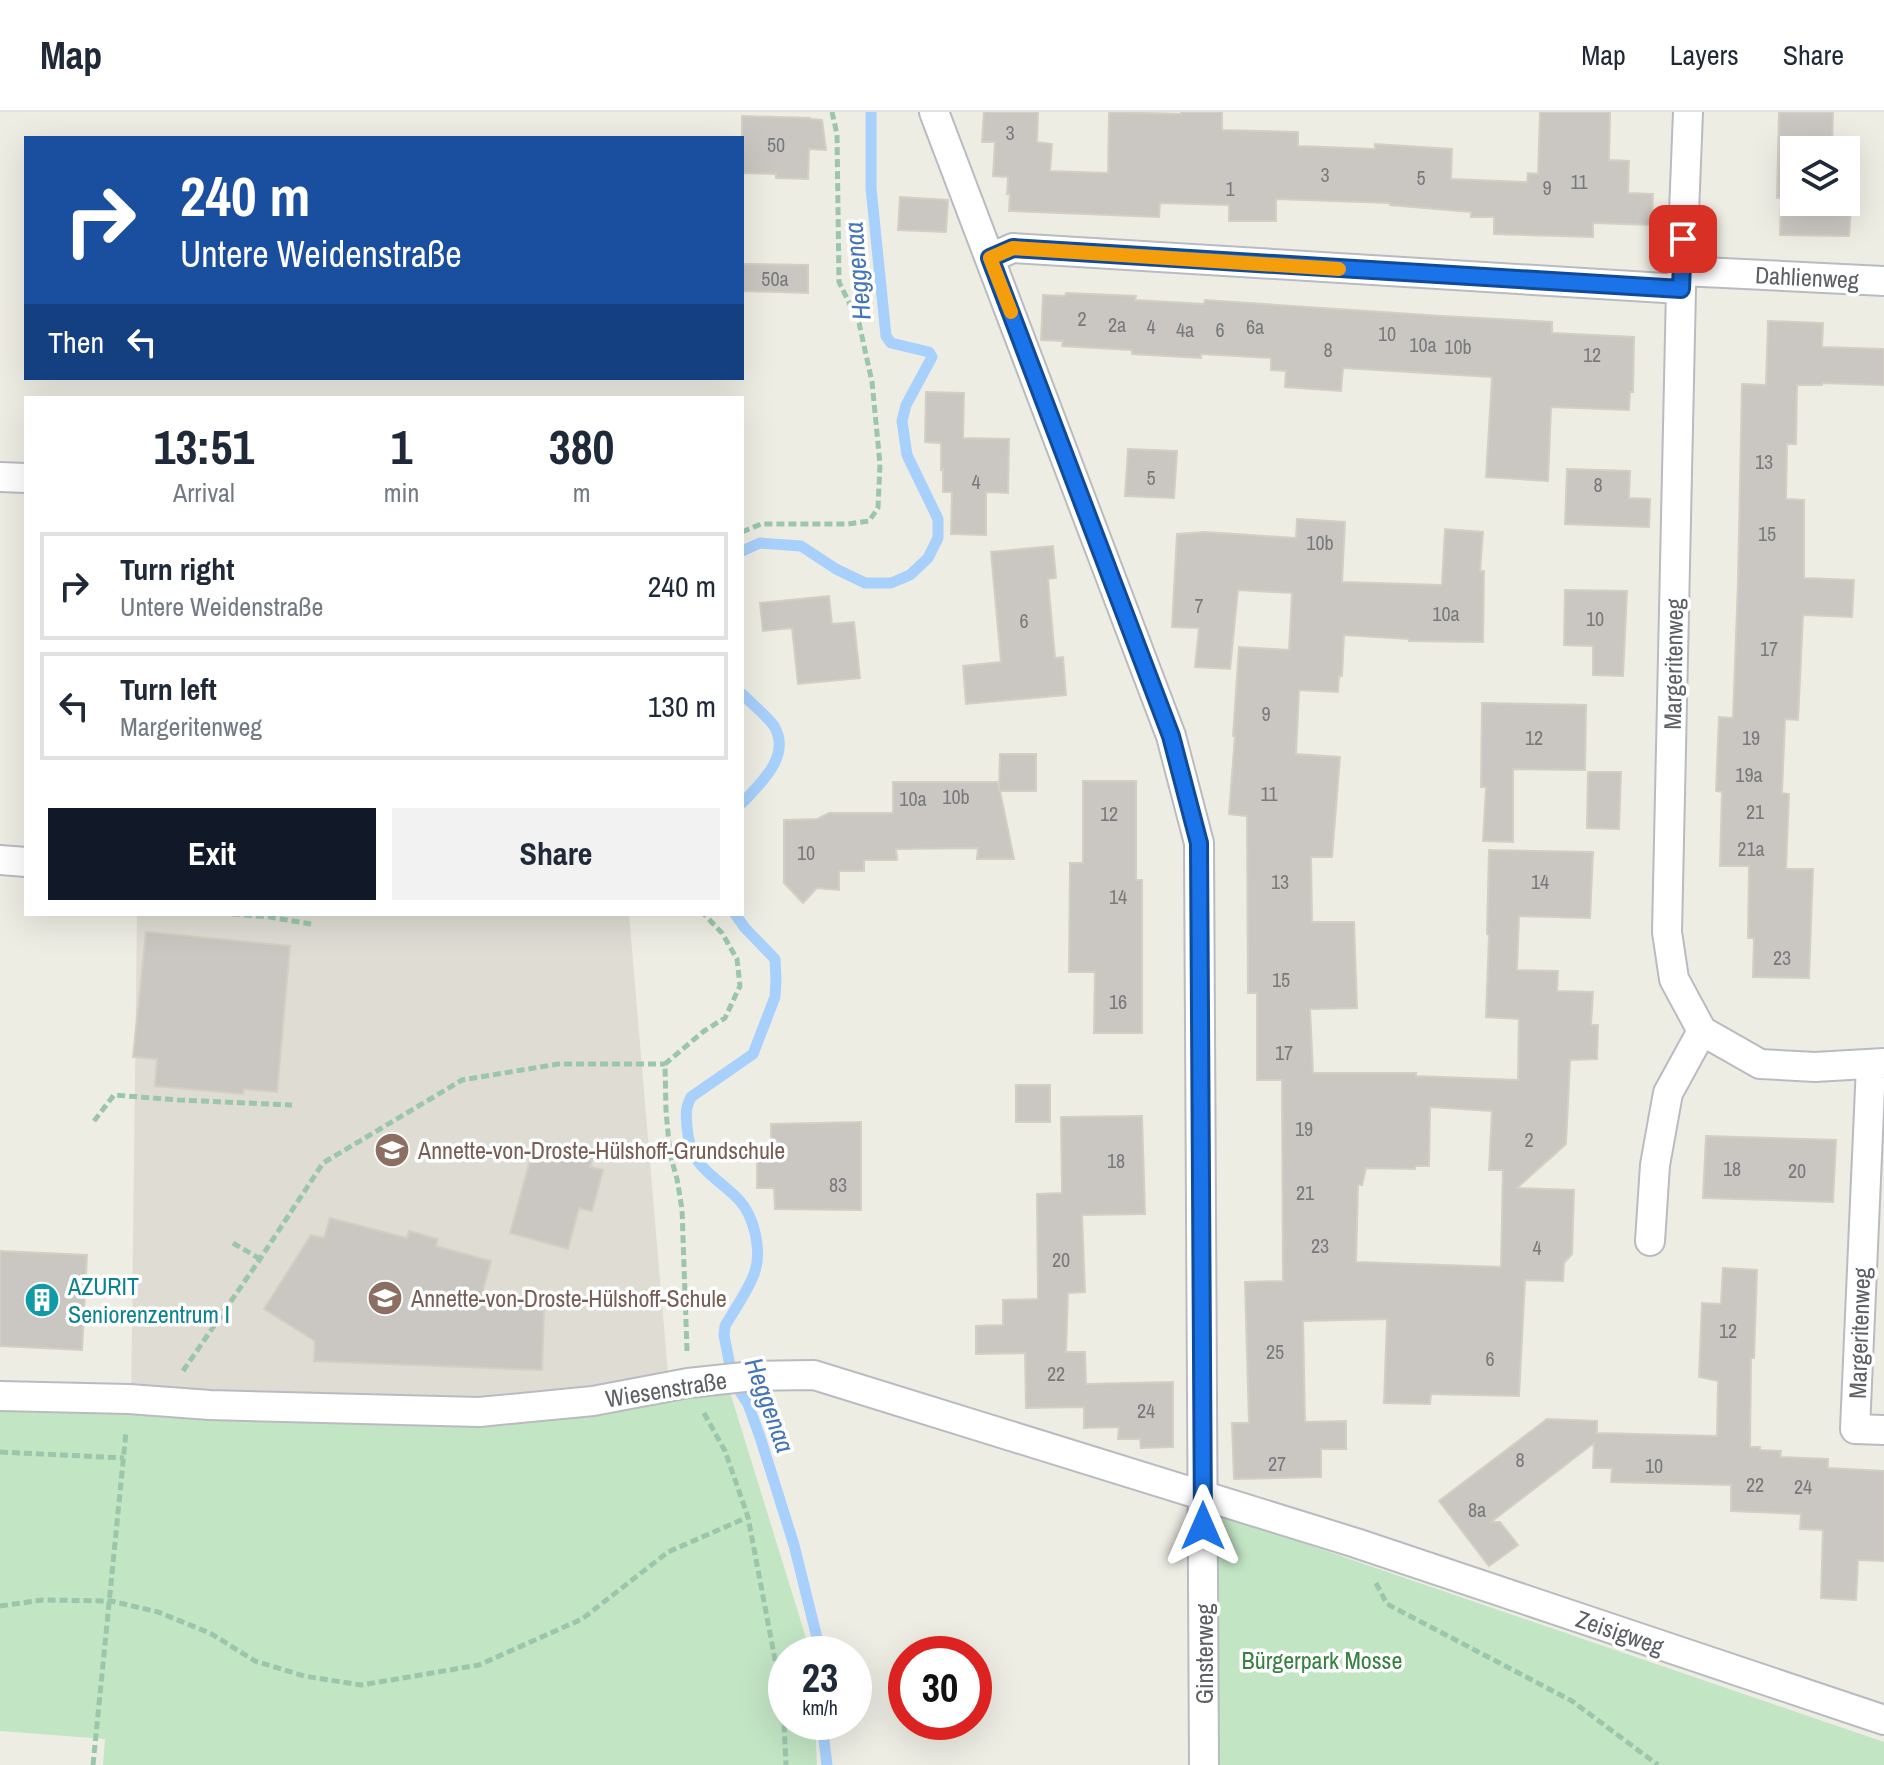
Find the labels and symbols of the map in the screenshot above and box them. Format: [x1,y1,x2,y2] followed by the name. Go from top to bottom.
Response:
[1005,119,1015,146] house number: 3
[767,131,785,158] house number: 50
[1320,161,1330,188] house number: 3
[1416,164,1426,191] house number: 5
[1570,168,1588,195] house number: 11
[1542,174,1552,201] house number: 9
[1225,175,1235,202] house number: 1
[1649,205,1717,273] pin
[835,220,879,322] water label: Heggenaa
[1754,258,1860,296] street label: Dahlienweg
[761,265,789,292] house number: 50a
[1077,305,1087,332] house number: 2
[1108,311,1126,338] house number: 2a
[1146,313,1156,340] house number: 4
[1246,313,1264,340] house number: 6a
[1176,316,1194,343] house number: 4a
[1215,316,1225,343] house number: 6
[1378,320,1396,347] house number: 10
[1409,331,1437,358] house number: 10a
[1444,333,1472,360] house number: 10b
[1323,336,1333,363] house number: 8
[1583,341,1601,368] house number: 12
[1755,448,1773,475] house number: 13
[1146,464,1156,491] house number: 5
[971,468,981,495] house number: 4
[1593,471,1603,498] house number: 8
[1758,520,1776,547] house number: 15
[1306,529,1334,556] house number: 10b
[1194,592,1204,619] house number: 7
[1656,598,1690,730] street label: Margeritenweg
[1432,600,1460,627] house number: 10a
[1586,605,1604,632] house number: 10
[1019,607,1029,634] house number: 6
[1760,635,1778,662] house number: 17
[1261,700,1271,727] house number: 9
[1525,724,1543,751] house number: 12
[1742,724,1760,751] house number: 19
[1735,761,1763,788] house number: 19a
[1260,780,1278,807] house number: 11
[942,783,970,810] house number: 10b
[899,785,927,812] house number: 10a
[1746,798,1764,825] house number: 21
[1100,800,1118,827] house number: 12
[1737,835,1765,862] house number: 21a
[797,839,815,866] house number: 10
[1271,868,1289,895] house number: 13
[1531,868,1549,895] house number: 14
[1109,883,1127,910] house number: 14
[1773,944,1791,971] house number: 23
[1272,966,1290,993] house number: 15
[1109,988,1127,1015] house number: 16
[1275,1039,1293,1066] house number: 17
[1295,1115,1313,1142] house number: 19
[1524,1126,1534,1153] house number: 2
[373,1131,411,1169] school or university icon: Annette-von-Droste-Hülshoff-Grundschule
[417,1134,785,1166] place label: Annette-von-Droste-Hülshoff-Grundschule
[1107,1147,1125,1174] house number: 18
[1723,1155,1741,1182] house number: 18
[1788,1157,1806,1184] house number: 20
[829,1171,847,1198] house number: 83
[1296,1179,1314,1206] house number: 21
[1311,1232,1329,1259] house number: 23
[1532,1234,1542,1261] house number: 4
[1052,1246,1070,1273] house number: 20
[1841,1267,1877,1399] street label: Margeritenweg
[67,1270,230,1330] place label: AZURIT Seniorenzentrum I
[366,1279,404,1317] school or university icon: Annette-von-Droste-Hülshoff-Schule
[23,1281,61,1319] building icon: AZURIT Seniorenzentrum I
[410,1282,727,1314] place label: Annette-von-Droste-Hülshoff-Schule
[1719,1317,1737,1344] house number: 12
[1266,1338,1284,1365] house number: 25
[1485,1345,1495,1372] house number: 6
[737,1353,803,1457] water label: Heggenaa
[1047,1360,1065,1387] house number: 22
[603,1364,729,1414] street label: Wiesenstraße
[1137,1397,1155,1424] house number: 24
[1515,1446,1525,1473] house number: 8
[1268,1450,1286,1477] house number: 27
[1645,1452,1663,1479] house number: 10
[1746,1471,1764,1498] house number: 22
[1794,1473,1812,1500] house number: 24
[1161,1484,1245,1568] position arrow
[1468,1496,1486,1523] house number: 8a
[1572,1602,1668,1662] street label: Zeisigweg
[1188,1604,1220,1704] street label: Ginsterweg
[888,1636,992,1740] speed limit sign: 30
[1242,1644,1402,1676] park label: Bürgerpark Mosse

